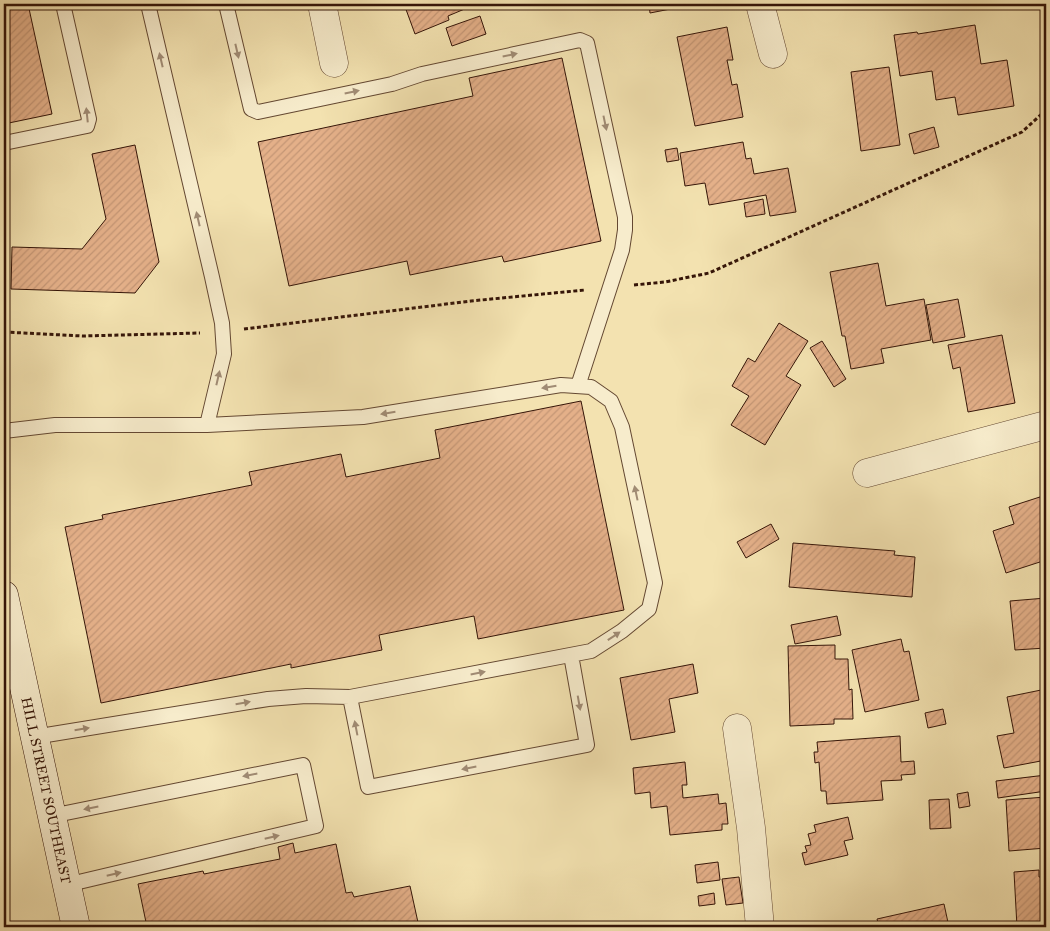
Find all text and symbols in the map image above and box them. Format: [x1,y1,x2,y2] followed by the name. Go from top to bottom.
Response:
[233,44,241,59] one-way arrow
[502,51,517,59] one-way arrow
[157,53,165,68] one-way arrow
[344,88,360,96] one-way arrow
[83,107,91,123] one-way arrow
[601,116,609,131] one-way arrow
[194,211,202,226] one-way arrow
[214,370,222,385] one-way arrow
[540,384,556,392] one-way arrow
[380,409,396,417] one-way arrow
[632,485,640,500] one-way arrow
[607,631,621,641] one-way arrow
[471,668,487,676] one-way arrow
[17,696,74,886] street label: HILL STREET SOUTHEAST
[576,696,584,712] one-way arrow
[235,699,251,707] one-way arrow
[352,721,360,736] one-way arrow
[75,725,91,733] one-way arrow
[461,764,477,772] one-way arrow
[242,772,258,780] one-way arrow
[82,804,98,812] one-way arrow
[264,833,279,841] one-way arrow
[106,870,121,878] one-way arrow

